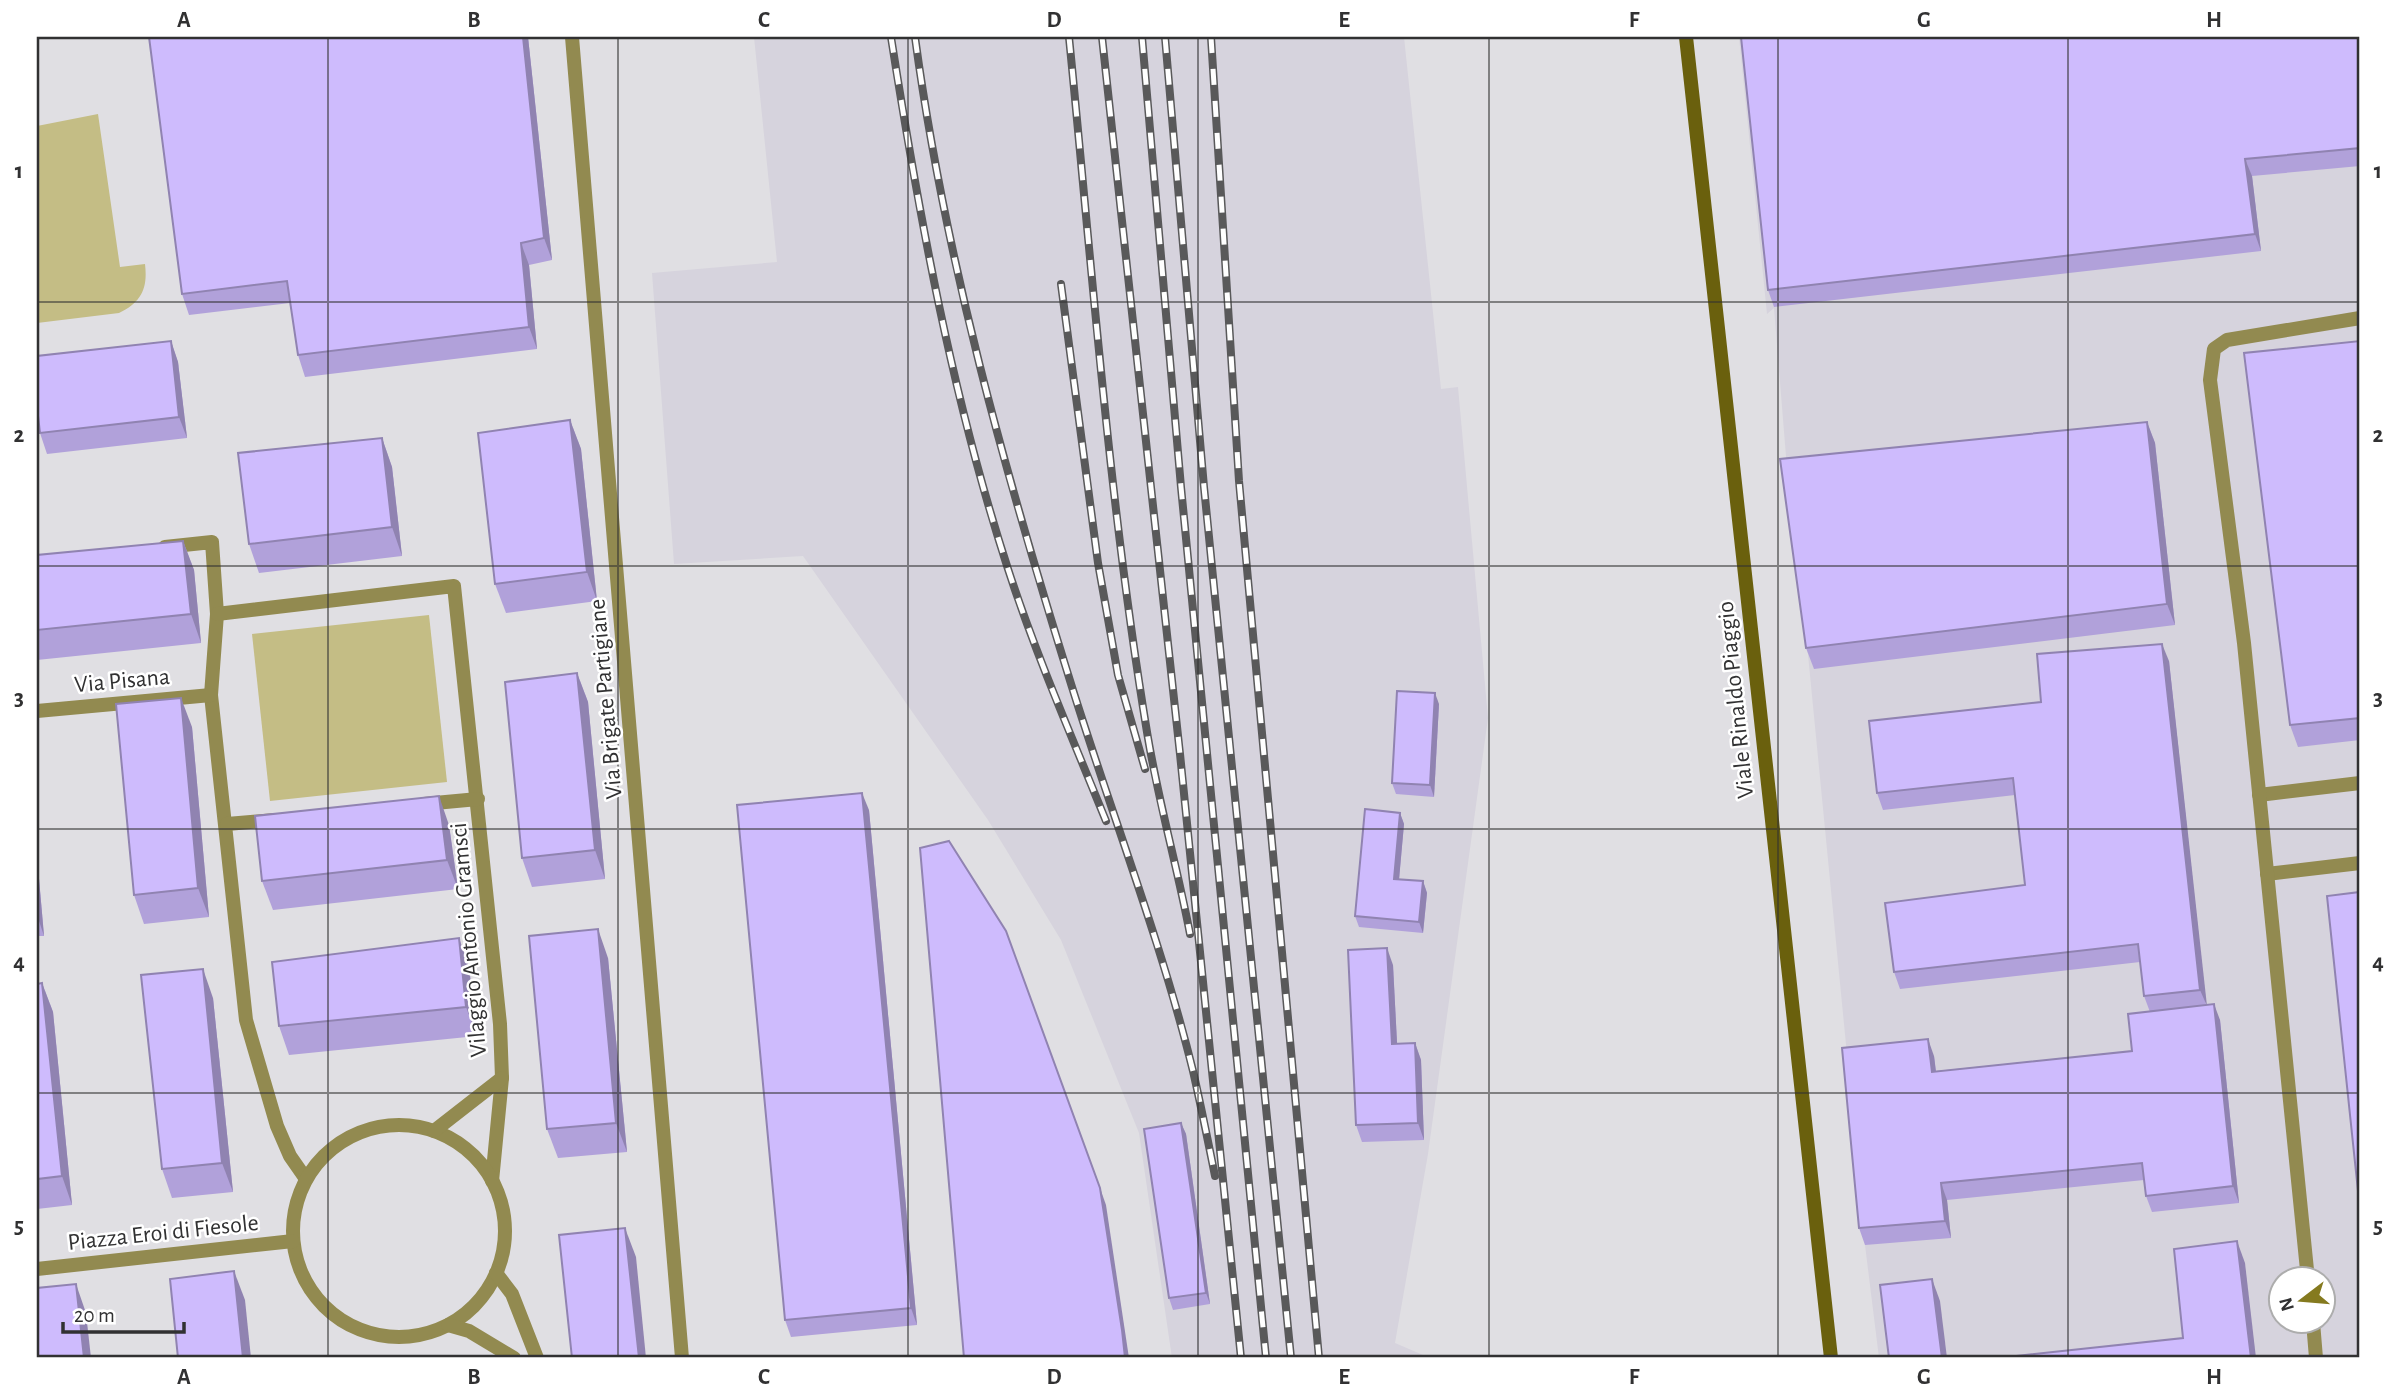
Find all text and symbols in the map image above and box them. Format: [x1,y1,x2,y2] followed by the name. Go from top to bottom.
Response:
[177,9,191,32] text: A
[467,9,481,32] text: B
[758,9,770,32] text: C
[1046,9,1062,32] text: D
[1338,9,1350,32] text: E
[1629,9,1640,32] text: F
[1917,9,1931,32] text: G
[2206,9,2222,32] text: H
[15,160,23,183] text: 1
[2374,160,2382,183] text: 1
[14,424,25,447] text: 2
[2373,424,2384,447] text: 2
[585,598,627,800] street label: Via Brigate Partigiane
[1714,600,1758,800] street label: Viale Rinaldo Piaggio
[73,665,171,697] street label: Via Pisana
[14,687,24,710] text: 3
[2373,687,2383,710] text: 3
[447,822,491,1058] street label: Vilaggio Antonio Gramsci
[13,951,25,974] text: 4
[2372,951,2384,974] text: 4
[66,1211,260,1255] street label: Piazza Eroi di Fiesole
[14,1215,24,1238] text: 5
[2373,1215,2383,1238] text: 5
[2268,1266,2338,1336] north arrow
[63,1290,184,1334] scale bar
[2276,1295,2298,1313] text: N
[74,1305,115,1326] text: 20 m
[177,1366,191,1389] text: A
[467,1366,481,1389] text: B
[758,1366,770,1389] text: C
[1046,1366,1062,1389] text: D
[1338,1366,1350,1389] text: E
[1629,1366,1640,1389] text: F
[1917,1366,1931,1389] text: G
[2206,1366,2222,1389] text: H

